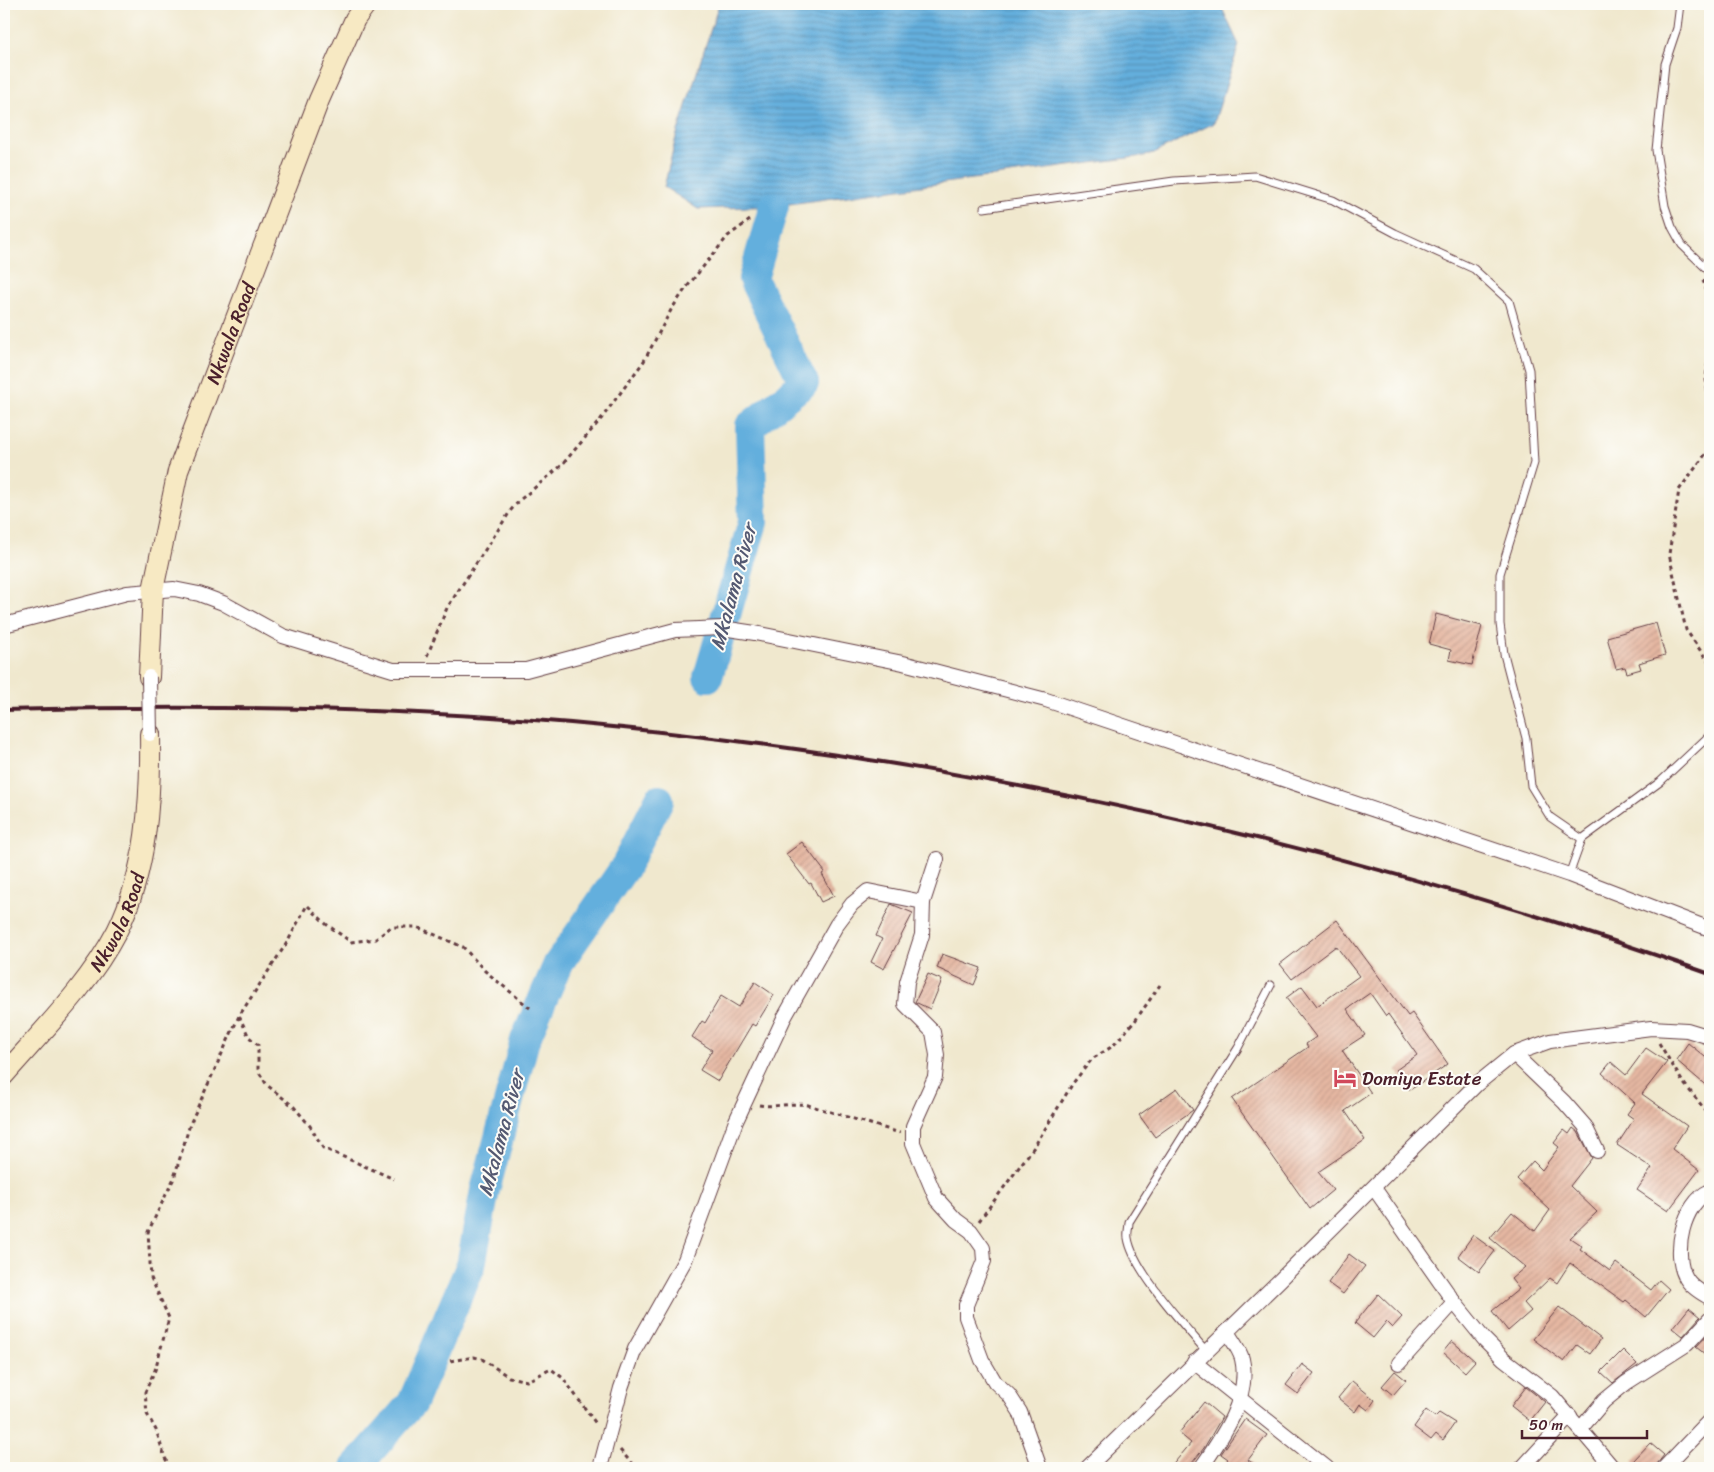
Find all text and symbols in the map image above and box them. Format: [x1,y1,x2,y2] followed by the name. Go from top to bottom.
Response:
[196,276,266,389] street label: Nkwala Road
[700,517,768,654] water label: Mkalama River
[80,867,155,979] street label: Nkwala Road
[1362,1062,1482,1095] place label: Domiya Estate
[468,1063,536,1200] water label: Mkalama River
[1332,1065,1358,1091] hotel icon: Domiya Estate
[1522,1407,1646,1439] scale bar
[1529,1412,1564,1438] text: 50 m

